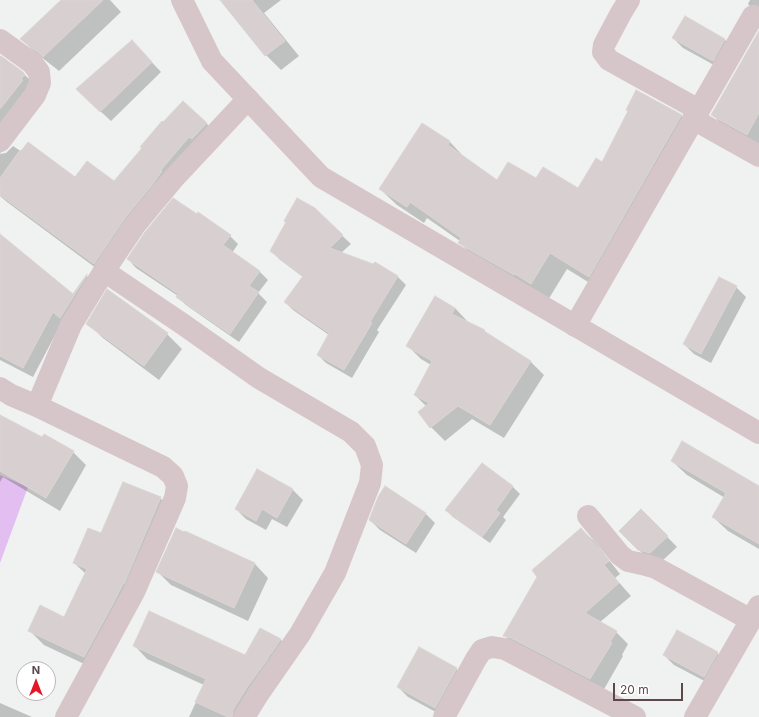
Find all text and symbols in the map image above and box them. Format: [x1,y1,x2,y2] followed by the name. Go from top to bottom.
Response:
[16,661,56,701] north arrow
[32,663,40,677] text: N
[615,675,685,701] scale bar
[620,682,649,697] text: 20 m

